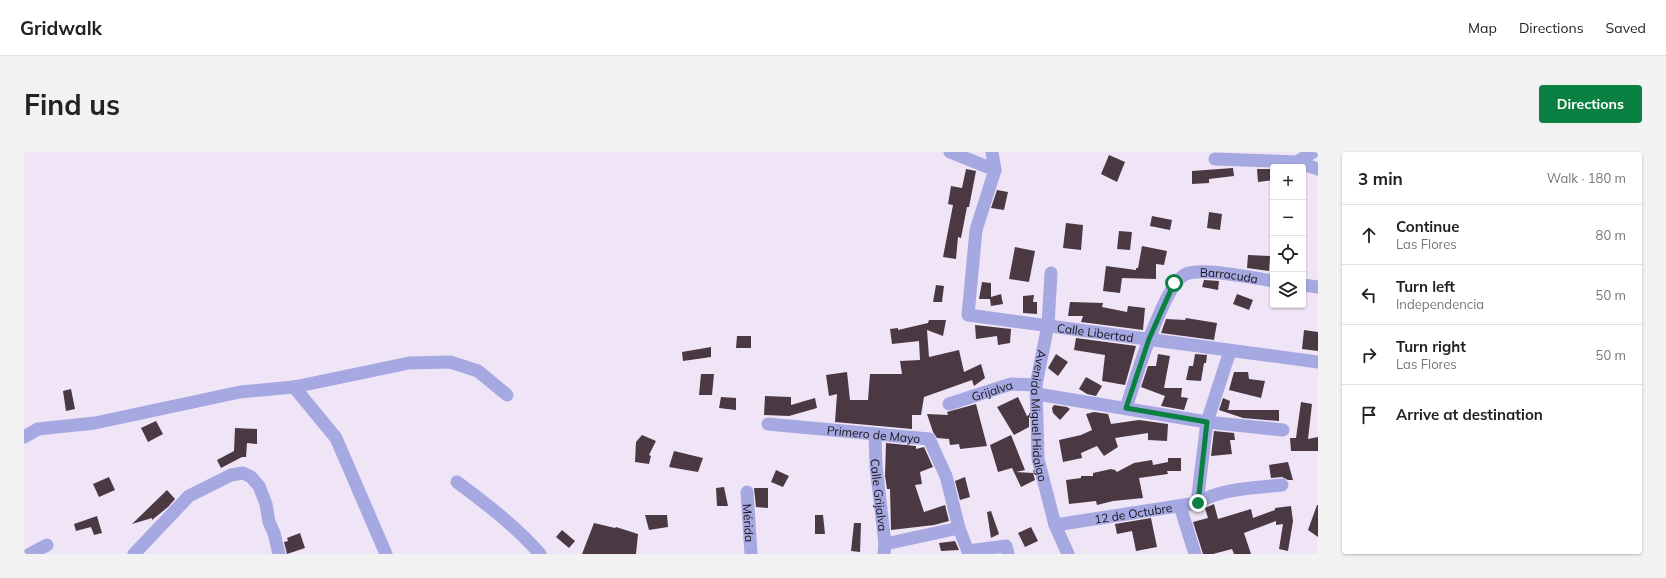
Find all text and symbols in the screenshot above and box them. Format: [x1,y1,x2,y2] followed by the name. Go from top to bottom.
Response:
[20,16,102,40] text: Gridwalk
[1468,19,1497,37] text: Map
[1519,19,1584,37] text: Directions
[1606,19,1646,37] text: Saved
[1539,85,1642,123] button: Directions
[24,87,120,122] text: Find us
[1270,164,1306,308] map controls
[1270,164,1306,200] button: +
[1358,168,1403,189] text: 3 min
[1547,170,1626,186] text: Walk · 180 m
[1270,200,1306,236] button: −
[1396,217,1459,236] text: Continue
[1358,224,1380,246] icon: ahead
[1596,227,1626,243] text: 80 m
[1270,236,1306,272] button: locate
[1396,236,1457,252] text: Las Flores
[1200,264,1259,286] street label: Barracuda
[1270,272,1306,308] button: layers
[1165,274,1183,292] route start
[1396,277,1455,296] text: Turn left
[1358,284,1380,306] icon: left
[1596,287,1626,303] text: 50 m
[1396,296,1484,312] text: Independencia
[1056,320,1134,345] street label: Calle Libertad
[1396,337,1466,356] text: Turn right
[1358,344,1380,366] icon: right
[1596,347,1626,363] text: 50 m
[1028,349,1051,483] street label: Avenida Miguel Hidalgo
[1396,356,1457,372] text: Las Flores
[969,377,1014,404] street label: Grijalva
[1358,404,1380,426] icon: arrive
[1396,405,1543,424] text: Arrive at destination
[826,422,921,446] street label: Primero de Mayo
[868,458,891,532] street label: Calle Grijalva
[1189,494,1207,512] route end
[1093,499,1173,526] street label: 12 de Octubre
[740,503,758,543] street label: Mérida

